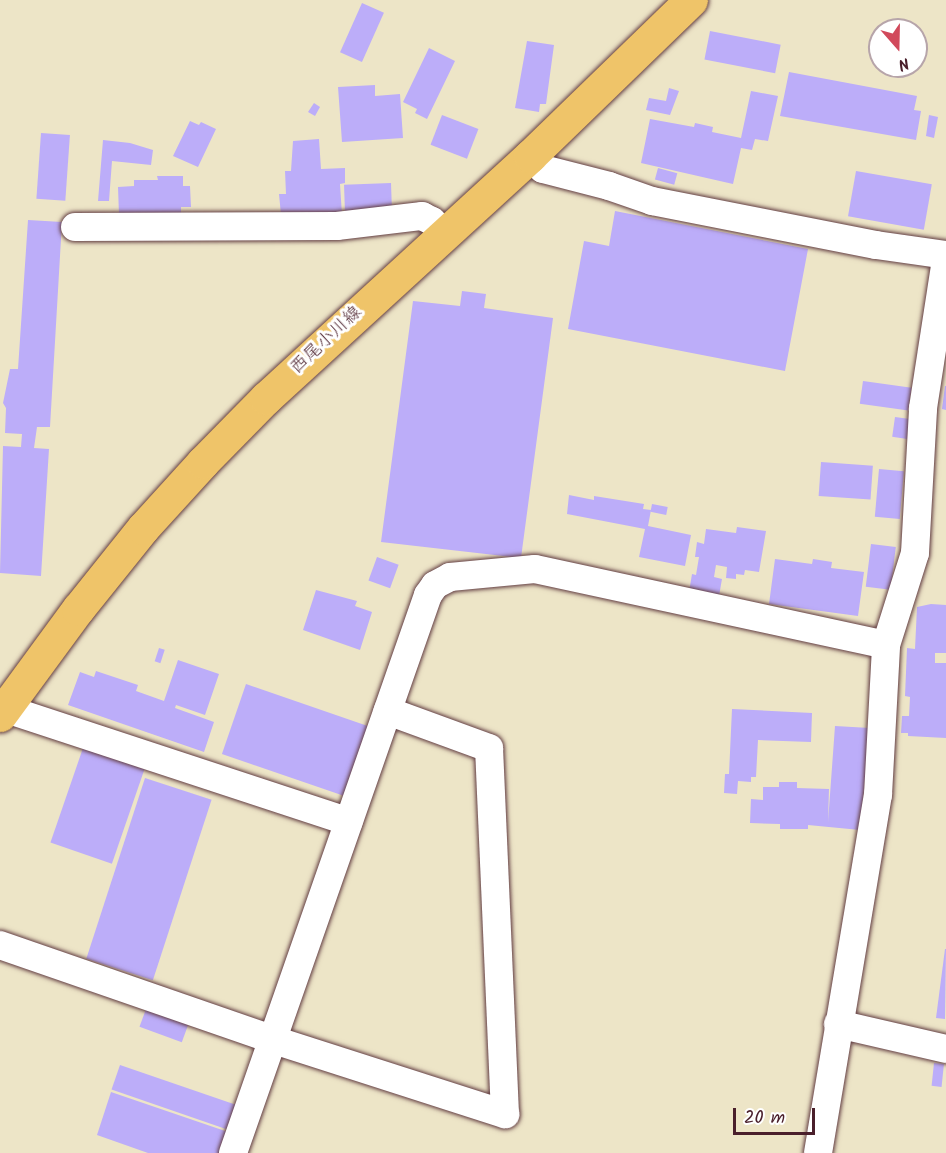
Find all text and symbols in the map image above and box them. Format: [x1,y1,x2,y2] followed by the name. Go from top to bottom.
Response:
[868,18,928,78] north arrow
[895,50,913,77] text: N
[287,302,367,380] street label: 西尾小川線
[736,1096,818,1134] scale bar
[744,1104,785,1133] text: 20 m

